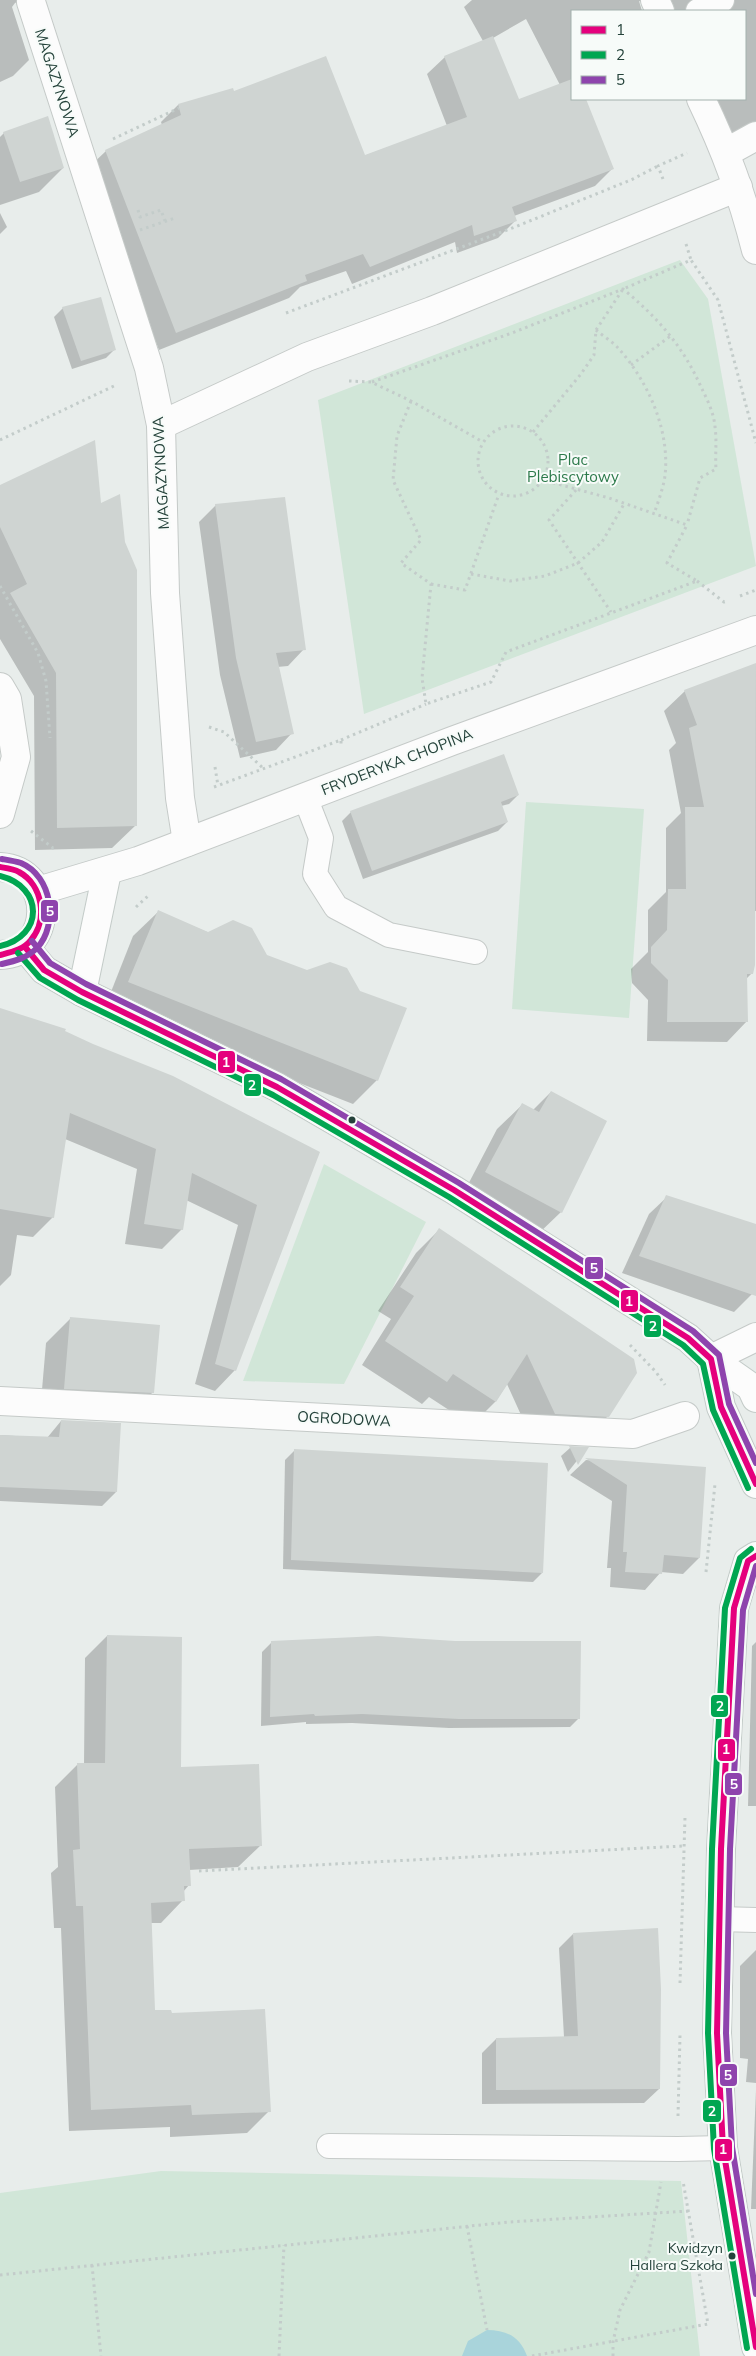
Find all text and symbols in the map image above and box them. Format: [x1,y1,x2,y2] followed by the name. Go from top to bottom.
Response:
[571,10,746,100] legend
[616,20,625,39] text: 1
[31,26,84,140] street label: MAGAZYNOWA
[616,45,625,64] text: 2
[616,70,625,89] text: 5
[148,416,173,530] street label: MAGAZYNOWA
[527,450,619,486] park label: Plac Plebiscytowy
[318,724,475,799] street label: FRYDERYKA CHOPINA
[40,899,59,923] line badge: 5
[46,902,54,920] text: 5
[217,1050,236,1074] line badge: 1
[222,1053,230,1071] text: 1
[243,1073,262,1097] line badge: 2
[248,1076,256,1094] text: 2
[347,1115,357,1125] unlabelled marker
[584,1256,604,1280] line badge: 5
[590,1259,598,1277] text: 5
[620,1289,639,1313] line badge: 1
[625,1292,633,1310] text: 1
[643,1314,662,1338] line badge: 2
[649,1317,657,1335] text: 2
[297,1407,391,1430] street label: OGRODOWA
[710,1694,729,1718] line badge: 2
[716,1697,724,1715] text: 2
[717,1738,736,1762] line badge: 1
[722,1740,730,1758] text: 1
[724,1772,743,1796] line badge: 5
[730,1775,738,1793] text: 5
[719,2063,738,2087] line badge: 5
[724,2066,732,2084] text: 5
[702,2099,722,2123] line badge: 2
[708,2102,716,2120] text: 2
[714,2138,733,2162] line badge: 1
[719,2140,727,2158] text: 1
[630,2239,723,2274] place label: Kwidzyn Hallera Szkoła
[727,2251,737,2261] marker: Kwidzyn Hallera Szkoła

